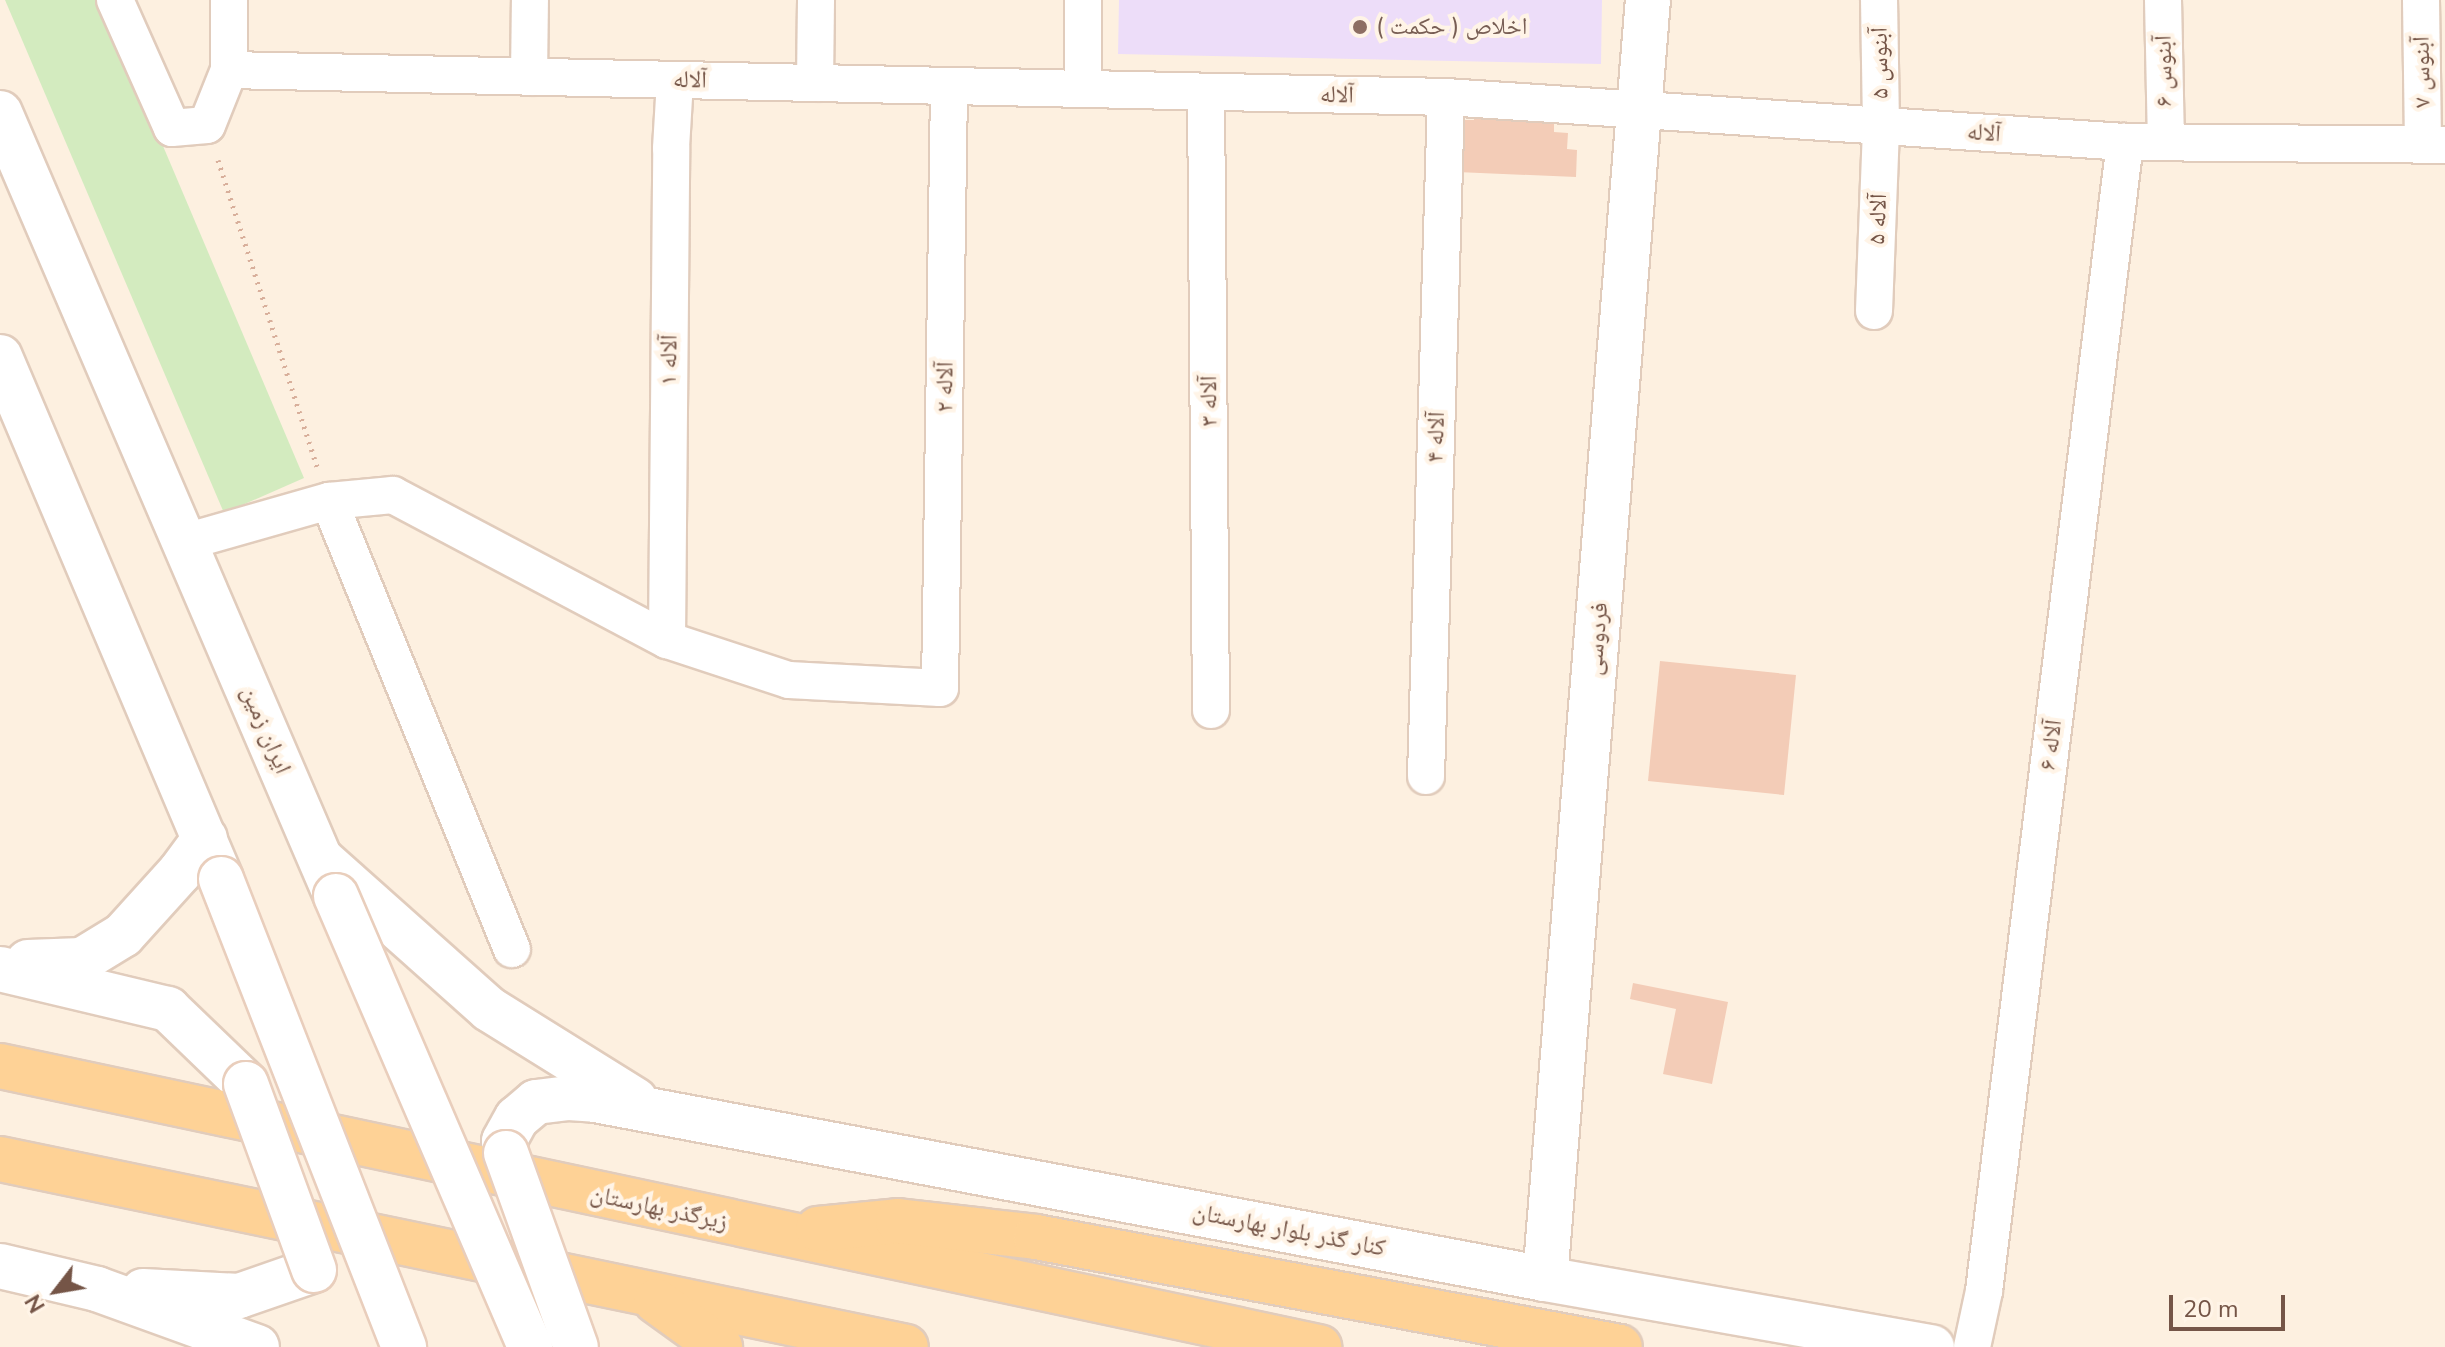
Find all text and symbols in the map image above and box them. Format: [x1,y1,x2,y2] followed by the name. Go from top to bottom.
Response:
[1376,13,1527,41] place label: اخلاص ( حکمت )
[1351,18,1369,36] marker: اخلاص ( حکمت )
[1865,27,1895,99] street label: آبنوس ۵
[2149,35,2179,107] street label: آبنوس ۶
[2407,36,2437,108] street label: آبنوس ۷
[673,65,707,95] street label: آلاله
[1320,80,1354,110] street label: آلاله
[1966,117,2002,149] street label: آلاله
[1863,193,1893,245] street label: آلاله ۵
[654,334,684,386] street label: آلاله ۱
[930,361,960,413] street label: آلاله ۲
[1195,375,1223,427] street label: آلاله ۳
[1421,411,1451,463] street label: آلاله ۴
[1579,601,1615,677] street label: فردوسی
[235,682,297,778] street label: ایران زمین
[2034,718,2068,772] street label: آلاله ۶
[588,1179,730,1237] street label: زیرگذر بهارستان
[1190,1197,1388,1263] street label: کنار گذر بلوار بهارستان
[16,1251,96,1331] north arrow
[2173,1279,2289,1329] scale bar
[18,1289,53,1318] text: N
[2183,1293,2239,1325] text: 20 m

